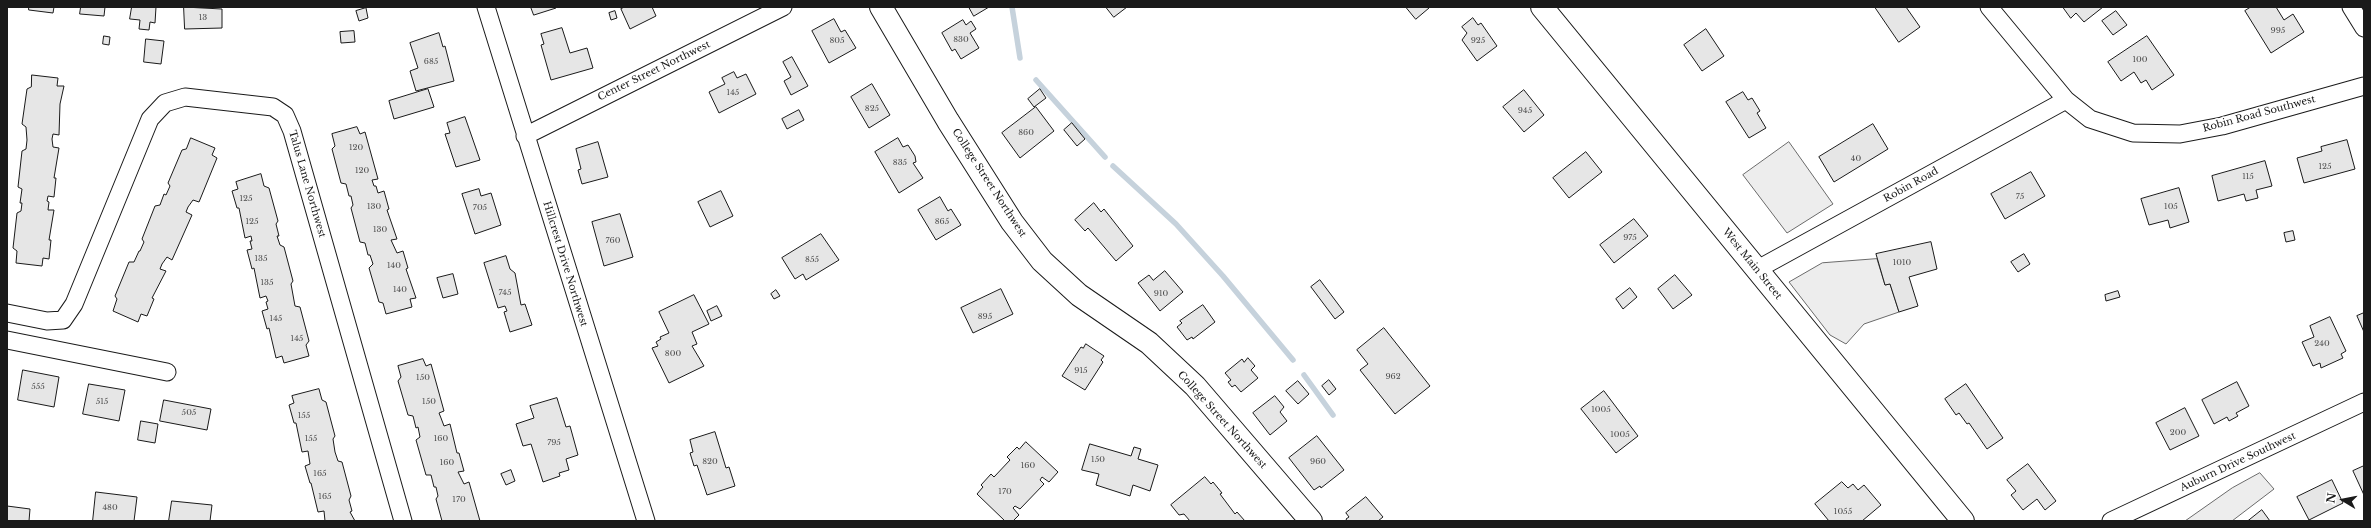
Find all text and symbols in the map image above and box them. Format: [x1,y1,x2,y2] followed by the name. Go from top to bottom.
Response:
[199,13,207,23] house number: 13
[2271,26,2285,36] house number: 995
[953,35,969,45] house number: 830
[829,36,845,46] house number: 805
[1471,36,1485,46] house number: 925
[596,39,712,103] street label: Center Street Northwest
[2133,55,2147,65] house number: 100
[424,57,438,67] house number: 685
[727,88,739,98] house number: 145
[2201,93,2317,135] street label: Robin Road Southwest
[865,104,879,114] house number: 825
[1518,106,1532,116] house number: 945
[949,126,1029,240] street label: College Street Northwest
[1018,128,1034,138] house number: 860
[286,129,328,239] street label: Talus Lane Northwest
[349,143,363,153] house number: 120
[1851,154,1861,164] house number: 40
[893,158,907,168] house number: 835
[2318,162,2332,172] house number: 125
[1882,165,1940,205] street label: Robin Road
[355,166,369,176] house number: 120
[2242,172,2254,182] house number: 115
[2016,192,2024,202] house number: 75
[239,194,253,204] house number: 125
[540,200,590,328] street label: Hillcrest Drive Northwest
[367,202,381,212] house number: 130
[2164,202,2178,212] house number: 105
[473,203,487,213] house number: 705
[245,217,259,227] house number: 125
[935,217,949,227] house number: 865
[373,225,387,235] house number: 130
[1720,226,1784,302] street label: West Main Street
[1623,233,1637,243] house number: 975
[606,236,620,246] house number: 760
[254,254,268,264] house number: 135
[805,255,819,265] house number: 855
[1893,258,1911,268] house number: 1010
[387,261,401,271] house number: 140
[260,278,274,288] house number: 135
[393,285,407,295] house number: 140
[498,288,512,298] house number: 745
[1154,289,1168,299] house number: 910
[978,312,992,322] house number: 895
[270,314,282,324] house number: 145
[291,334,303,344] house number: 145
[2314,339,2330,349] house number: 240
[665,349,681,359] house number: 800
[1074,366,1088,376] house number: 915
[1175,369,1269,471] street label: College Street Northwest
[1385,372,1401,382] house number: 962
[416,373,430,383] house number: 150
[31,382,45,392] house number: 555
[96,397,108,407] house number: 515
[422,397,436,407] house number: 150
[1591,405,1611,415] house number: 1005
[182,408,196,418] house number: 505
[298,411,310,421] house number: 155
[2170,428,2186,438] house number: 200
[1610,430,1630,440] house number: 1005
[2178,430,2298,494] street label: Auburn Drive Southwest
[305,434,317,444] house number: 155
[434,434,448,444] house number: 160
[547,438,561,448] house number: 795
[1091,455,1105,465] house number: 150
[702,457,718,467] house number: 820
[1310,457,1326,467] house number: 960
[440,458,454,468] house number: 160
[1021,461,1035,471] house number: 160
[313,469,327,479] house number: 165
[2323,480,2363,520] north arrow
[998,487,1012,497] house number: 170
[318,492,332,502] house number: 165
[2323,492,2339,504] text: N
[452,495,466,505] house number: 170
[102,503,118,513] house number: 480
[1834,507,1852,517] house number: 1055

